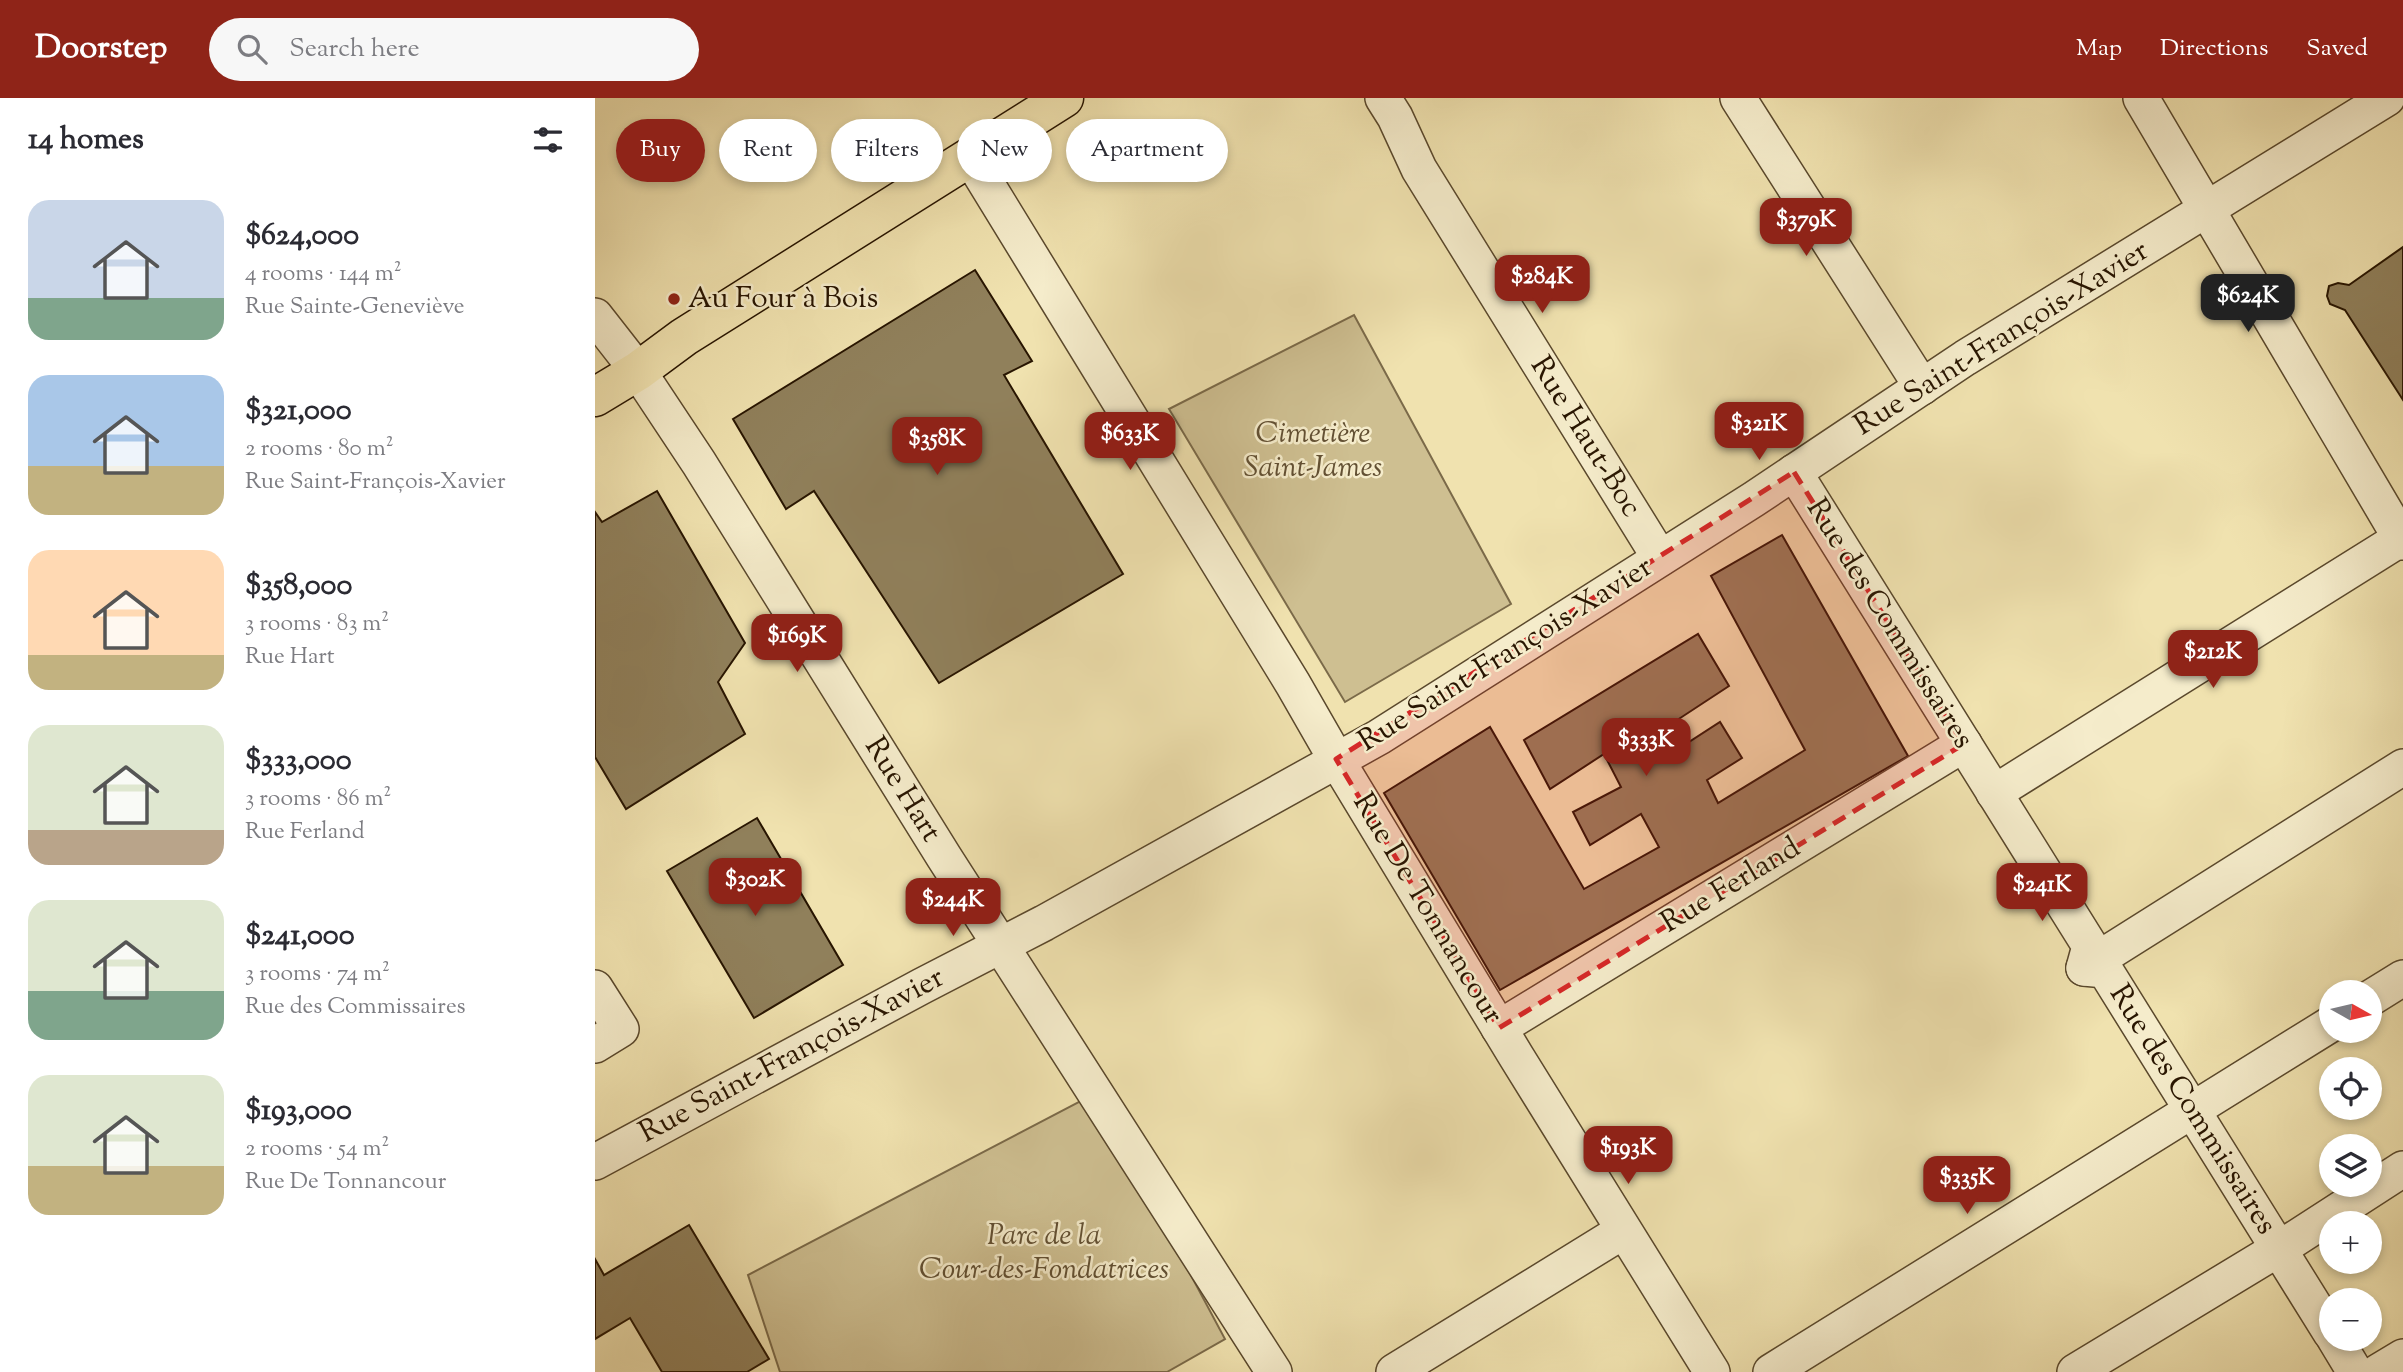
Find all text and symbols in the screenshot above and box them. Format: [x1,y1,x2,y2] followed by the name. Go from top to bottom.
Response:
[209,18,699,81] search box
[35,25,167,73] text: Doorstep
[233,30,271,68] icon: search
[289,31,420,68] text: Search here
[2076,32,2122,66] text: Map
[2160,32,2268,66] text: Directions
[2306,32,2368,66] text: Saved
[28,119,144,162] text: 14 homes
[616,119,705,182] chip: Buy
[719,119,817,182] chip: Rent
[831,119,943,182] chip: Filters
[957,119,1052,182] chip: New
[1066,119,1228,182] chip: Apartment
[529,121,567,159] icon: filters
[1757,198,1855,258] pin: $379K
[1776,204,1836,237] text: $379K
[245,215,359,258] text: $624,000
[84,228,168,312] icon: home
[1846,231,2158,447] street label: Rue Saint-François-Xavier
[1493,256,1591,315] pin: $284K
[245,258,402,291] text: 4 rooms · 144 m²
[1511,261,1573,294] text: $284K
[2199,274,2297,334] pin: $624K
[688,278,878,321] place label: Au Four à Bois
[2217,280,2279,313] text: $624K
[245,291,465,324] text: Rue Sainte-Geneviève
[666,291,682,307] marker: Au Four à Bois
[1519,348,1651,526] street label: Rue Haut-Boc
[245,390,352,433] text: $321,000
[1710,402,1808,462] pin: $321K
[84,403,168,487] icon: home
[1731,408,1787,441] text: $321K
[1081,412,1179,472] pin: $633K
[1244,413,1382,490] park label: Cimetière Saint-James
[888,418,986,477] pin: $358K
[1101,418,1159,451] text: $633K
[908,423,966,456] text: $358K
[245,433,393,466] text: 2 rooms · 80 m²
[245,466,506,499] text: Rue Saint-François-Xavier
[1795,491,1983,757] street label: Rue des Commissaires
[1350,547,1662,763] street label: Rue Saint-François-Xavier
[245,565,352,608] text: $358,000
[84,578,168,662] icon: home
[245,608,389,641] text: 3 rooms · 83 m²
[748,614,846,674] pin: $169K
[767,620,827,653] text: $169K
[2164,630,2262,690] pin: $212K
[2184,636,2242,669] text: $212K
[245,641,335,674] text: Rue Hart
[1597,718,1695,778] pin: $333K
[1618,724,1674,757] text: $333K
[853,729,951,851] street label: Rue Hart
[245,740,352,783] text: $333,000
[84,753,168,837] icon: home
[245,783,391,816] text: 3 rooms · 86 m²
[1341,785,1513,1033] street label: Rue De Tonnancour
[245,816,365,849] text: Rue Ferland
[1653,827,1809,945] street label: Rue Ferland
[706,858,804,918] pin: $302K
[725,864,785,897] text: $302K
[1993,864,2091,923] pin: $241K
[2012,869,2072,902] text: $241K
[904,878,1002,938] pin: $244K
[922,884,984,917] text: $244K
[245,915,355,958] text: $241,000
[84,928,168,1012] icon: home
[632,957,952,1155] street label: Rue Saint-François-Xavier
[245,958,390,991] text: 3 rooms · 74 m²
[2098,977,2286,1243] street label: Rue des Commissaires
[2319,980,2382,1043] north arrow
[2319,980,2382,1351] map controls
[245,991,466,1024] text: Rue des Commissaires
[2319,1057,2382,1120] button: locate
[245,1090,352,1133] text: $193,000
[84,1103,168,1187] icon: home
[1579,1126,1677,1186] pin: $193K
[1600,1132,1656,1165] text: $193K
[245,1133,389,1166] text: 2 rooms · 54 m²
[2319,1134,2382,1197] button: layers
[1918,1156,2016,1216] pin: $335K
[1939,1162,1995,1195] text: $335K
[245,1166,446,1199] text: Rue De Tonnancour
[2319,1211,2382,1274] button: +
[919,1215,1169,1292] park label: Parc de la Cour-des-Fondatrices
[2319,1288,2382,1351] button: −

